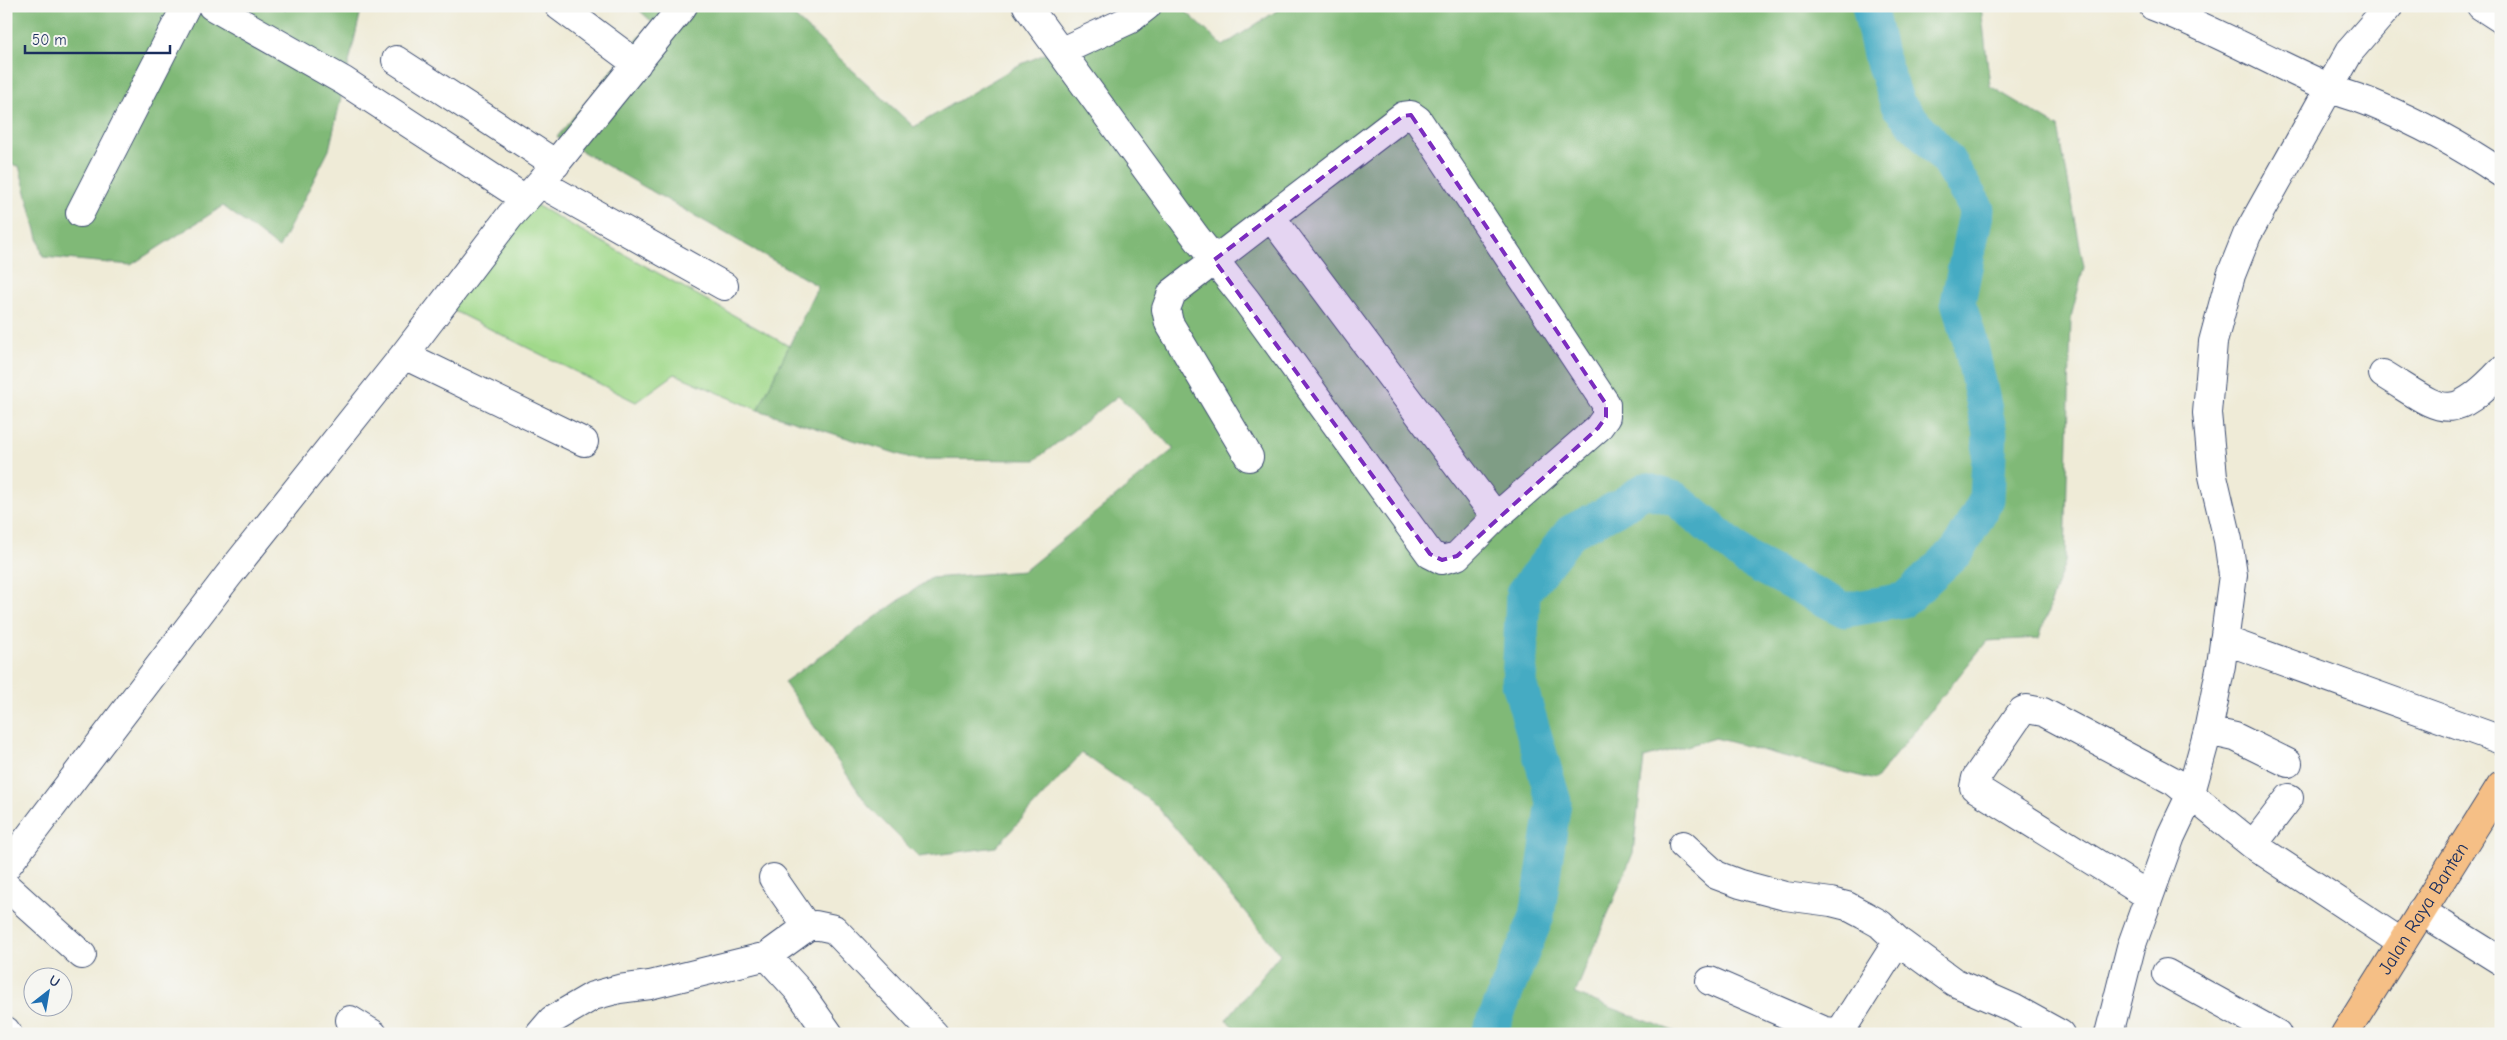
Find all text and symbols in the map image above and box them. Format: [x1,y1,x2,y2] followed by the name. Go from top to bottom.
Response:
[25,22,170,54] scale bar
[32,31,67,49] text: 50 m
[2374,838,2473,979] street label: Jalan Raya Banten
[22,968,72,1018] north arrow
[46,972,63,991] text: U

